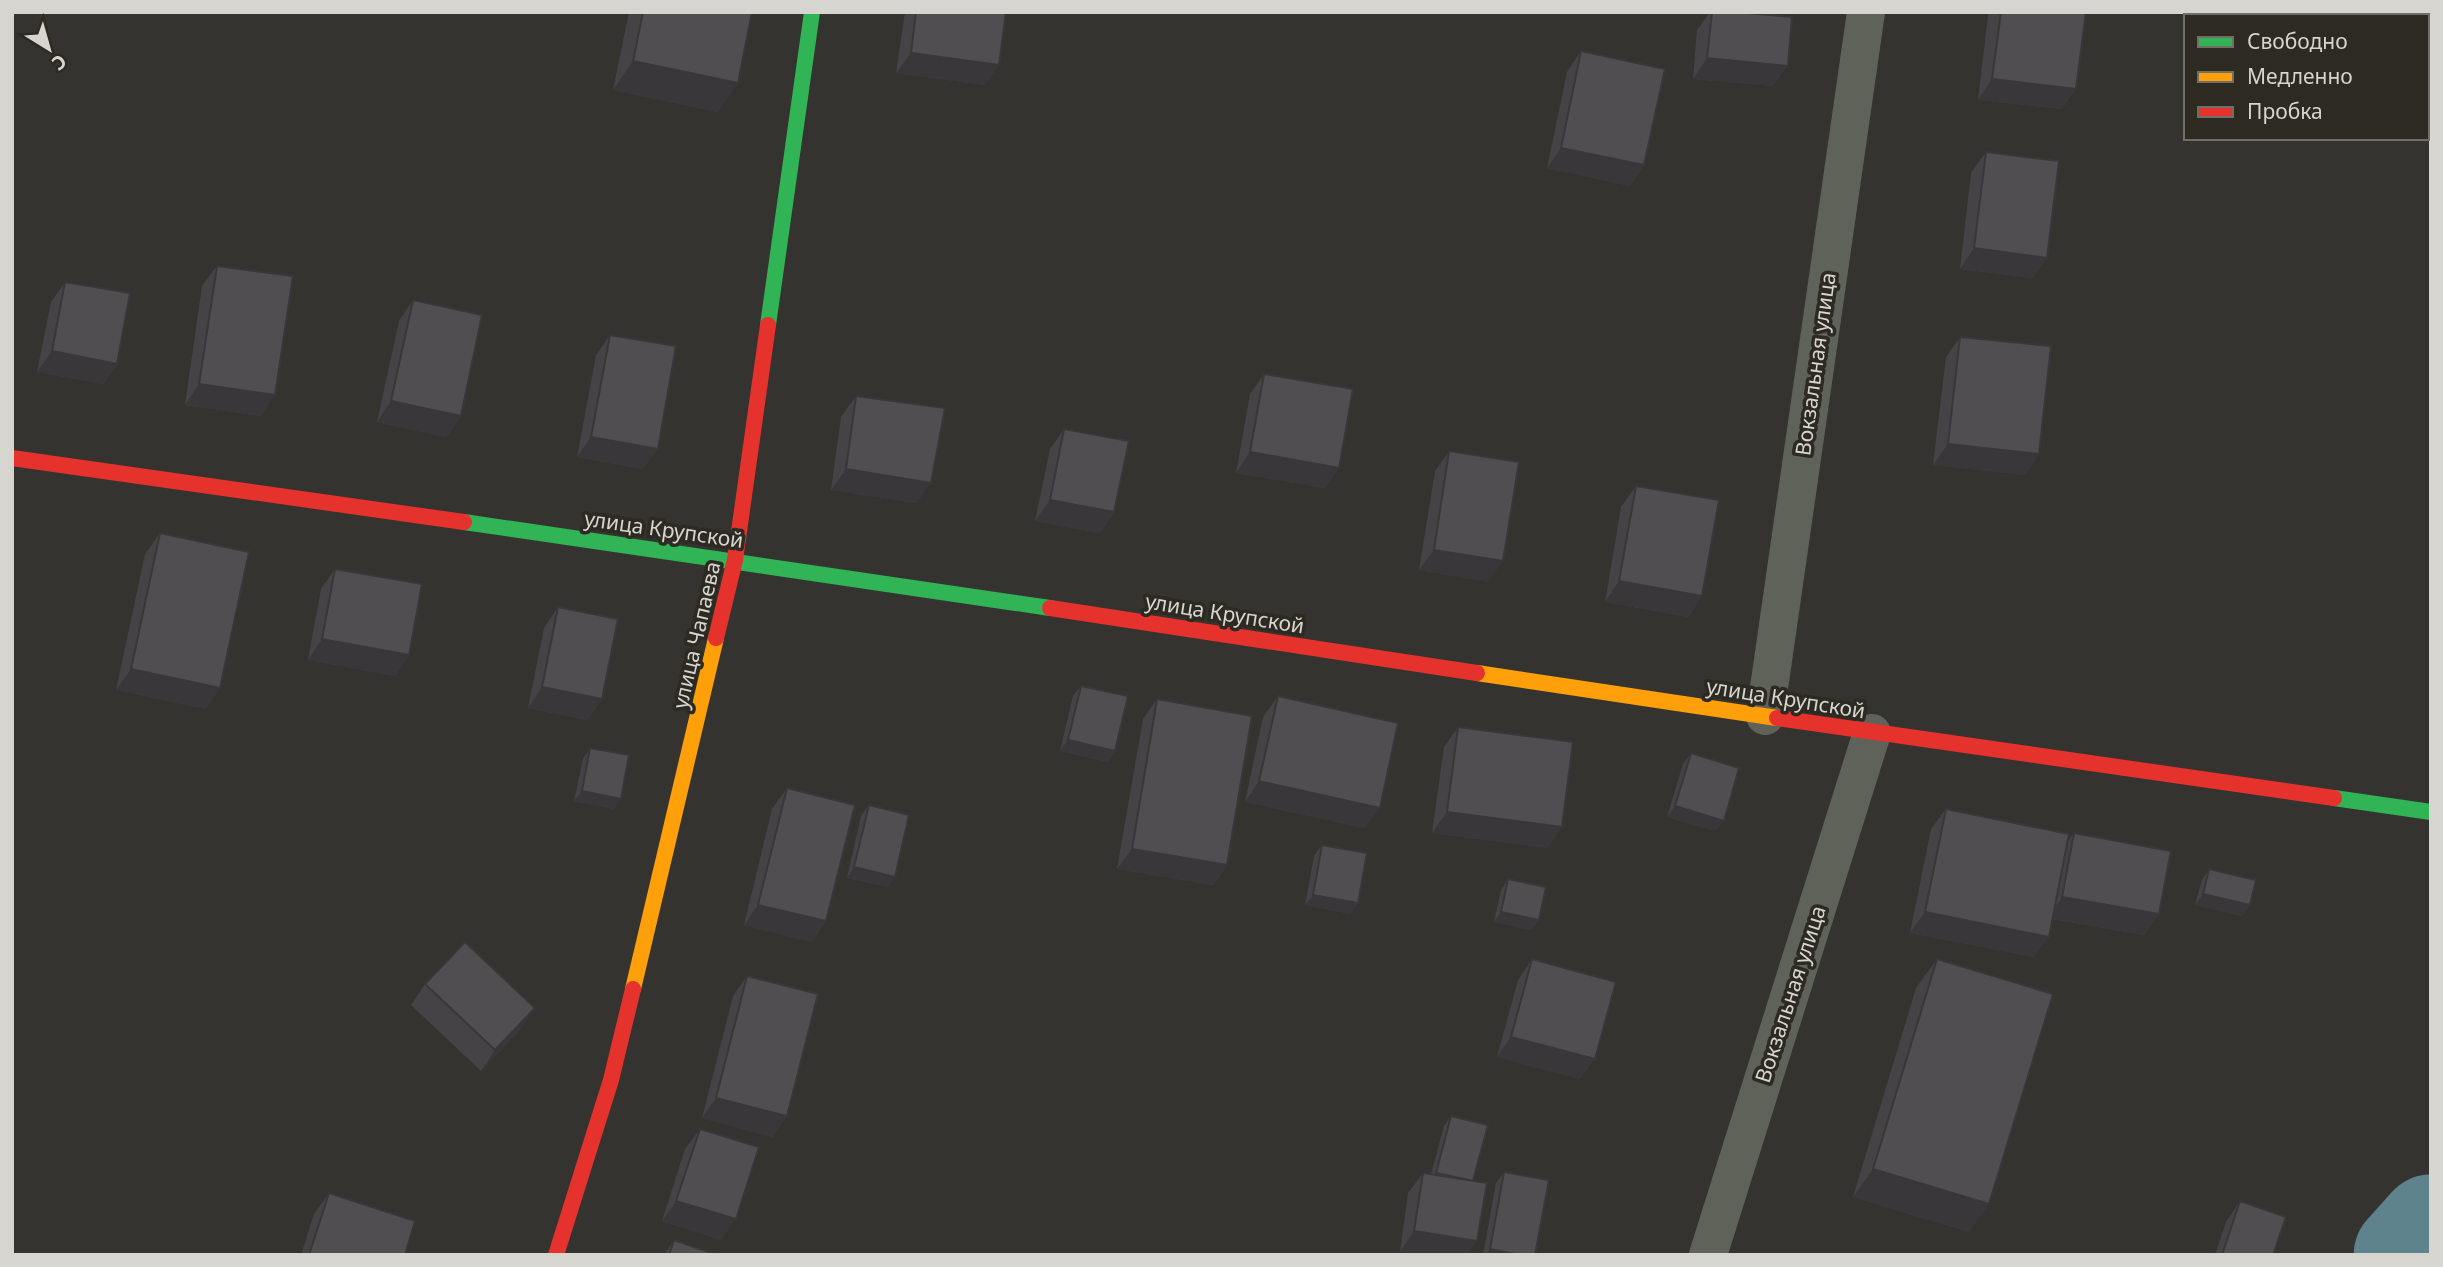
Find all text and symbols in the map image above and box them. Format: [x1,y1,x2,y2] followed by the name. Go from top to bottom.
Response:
[14,14,84,84] north arrow
[2184,14,2429,140] legend
[2247,27,2348,55] text: Свободно
[47,49,72,77] text: С
[2247,62,2353,90] text: Медленно
[2247,97,2323,125] text: Пробка
[1788,271,1842,457] street label: Вокзальная улица
[583,504,745,554] street label: улица Крупской
[665,559,727,711] street label: улица Чапаева
[1144,587,1306,639] street label: улица Крупской
[1705,672,1867,724] street label: улица Крупской
[1748,902,1832,1086] street label: Вокзальная улица

